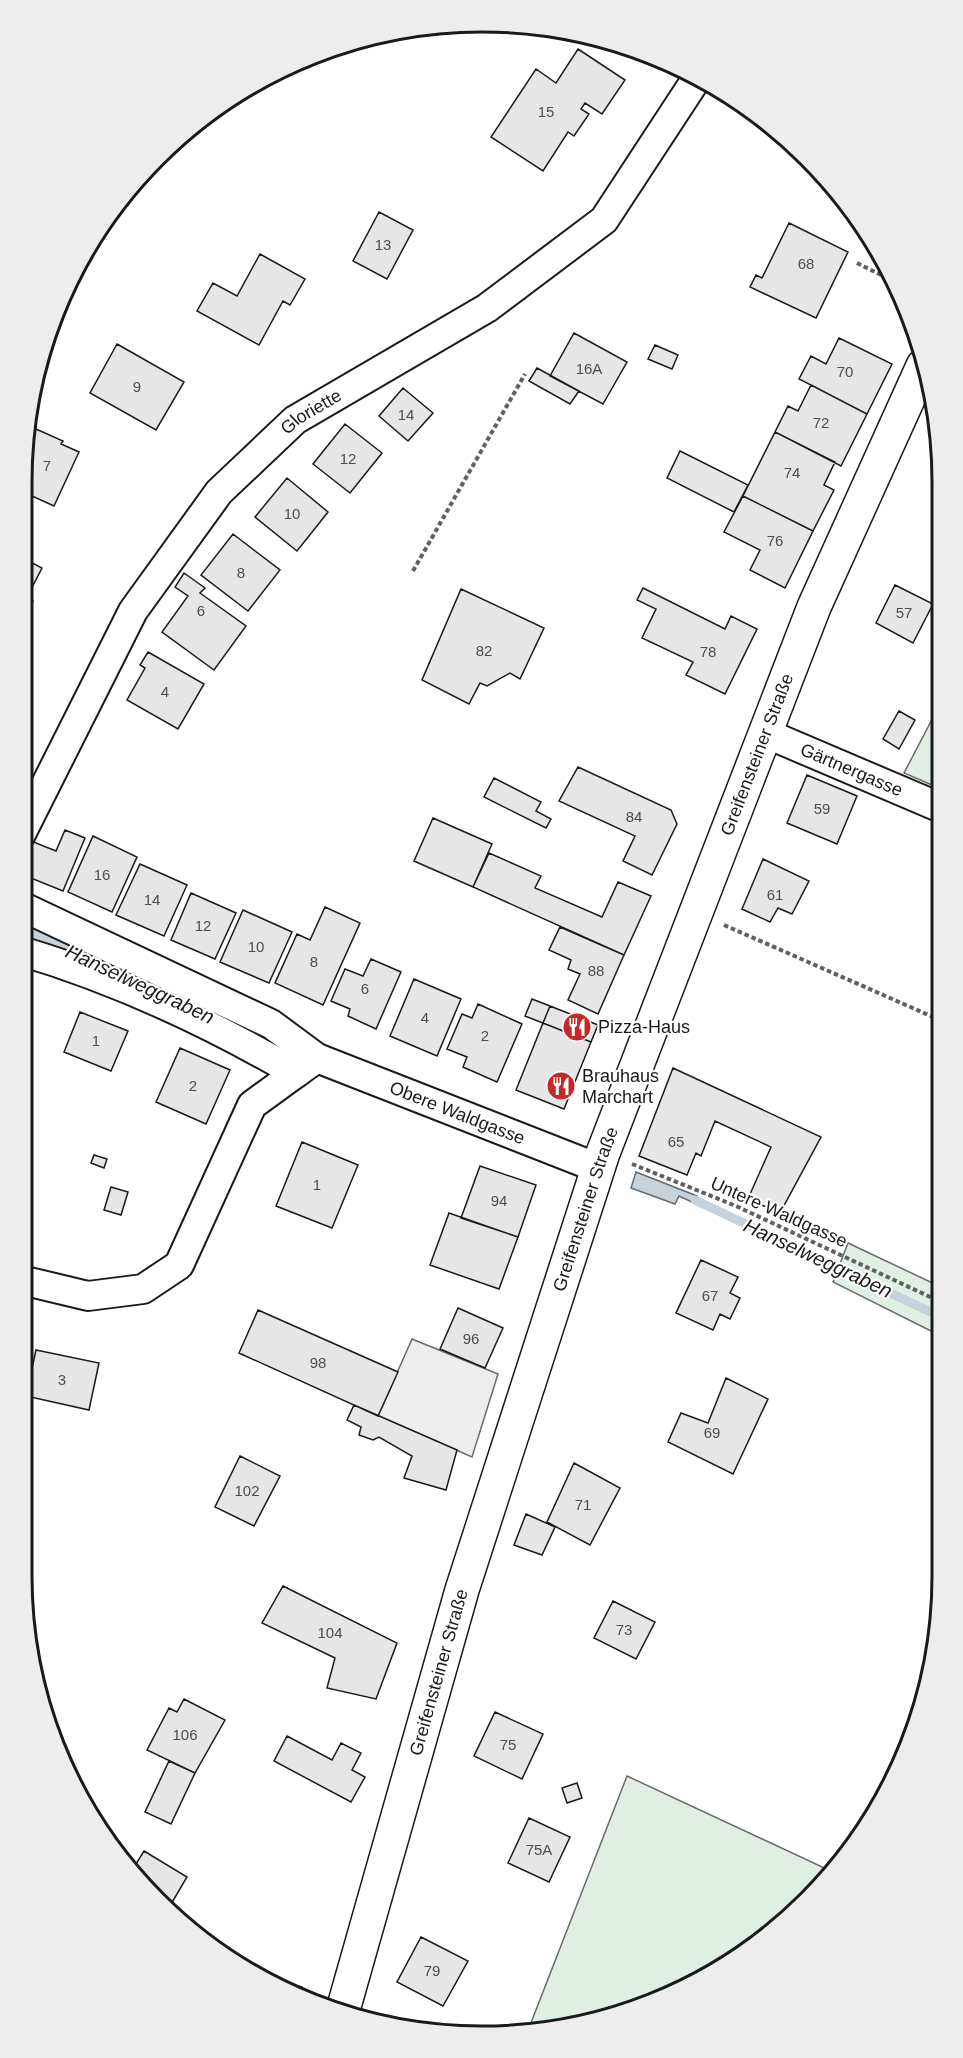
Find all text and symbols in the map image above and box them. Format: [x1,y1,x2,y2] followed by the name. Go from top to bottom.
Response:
[538,103,554,120] house number: 15
[375,236,391,253] house number: 13
[798,255,814,272] house number: 68
[576,360,602,377] house number: 16A
[837,363,853,380] house number: 70
[133,378,141,395] house number: 9
[276,385,345,438] street label: Gloriette
[398,406,414,423] house number: 14
[813,414,829,431] house number: 72
[340,450,356,467] house number: 12
[43,457,51,474] house number: 7
[784,464,800,481] house number: 74
[284,505,300,522] house number: 10
[767,532,783,549] house number: 76
[237,564,245,581] house number: 8
[197,602,205,619] house number: 6
[896,604,912,621] house number: 57
[476,642,492,659] house number: 82
[700,643,716,660] house number: 78
[717,671,797,838] street label: Greifensteiner Straße
[161,683,169,700] house number: 4
[797,739,906,800] street label: Gärtnergasse
[814,800,830,817] house number: 59
[626,808,642,825] house number: 84
[94,866,110,883] house number: 16
[767,886,783,903] house number: 61
[144,891,160,908] house number: 14
[195,917,211,934] house number: 12
[248,938,264,955] house number: 10
[62,940,218,1028] water label: Hanselweggraben
[310,953,318,970] house number: 8
[588,962,604,979] house number: 88
[361,980,369,997] house number: 6
[421,1009,429,1026] house number: 4
[561,1011,593,1043] restaurant icon: Pizza-Haus
[598,1017,690,1037] place label: Pizza-Haus
[481,1027,489,1044] house number: 2
[92,1032,100,1049] house number: 1
[582,1066,659,1107] place label: Brauhaus Marchart
[545,1070,577,1102] restaurant icon: Brauhaus Marchart
[189,1077,197,1094] house number: 2
[387,1077,528,1148] street label: Obere Waldgasse
[549,1124,622,1294] street label: Greifensteiner Straße
[668,1133,684,1150] house number: 65
[708,1173,850,1251] street label: Untere Waldgasse
[313,1176,321,1193] house number: 1
[491,1192,507,1209] house number: 94
[740,1214,896,1302] water label: Hanselweggraben
[702,1287,718,1304] house number: 67
[463,1330,479,1347] house number: 96
[310,1354,326,1371] house number: 98
[58,1371,66,1388] house number: 3
[704,1424,720,1441] house number: 69
[234,1482,260,1499] house number: 102
[575,1496,591,1513] house number: 71
[406,1587,472,1758] street label: Greifensteiner Straße
[616,1621,632,1638] house number: 73
[317,1624,343,1641] house number: 104
[172,1726,198,1743] house number: 106
[500,1736,516,1753] house number: 75
[526,1841,552,1858] house number: 75A
[424,1962,440,1979] house number: 79

